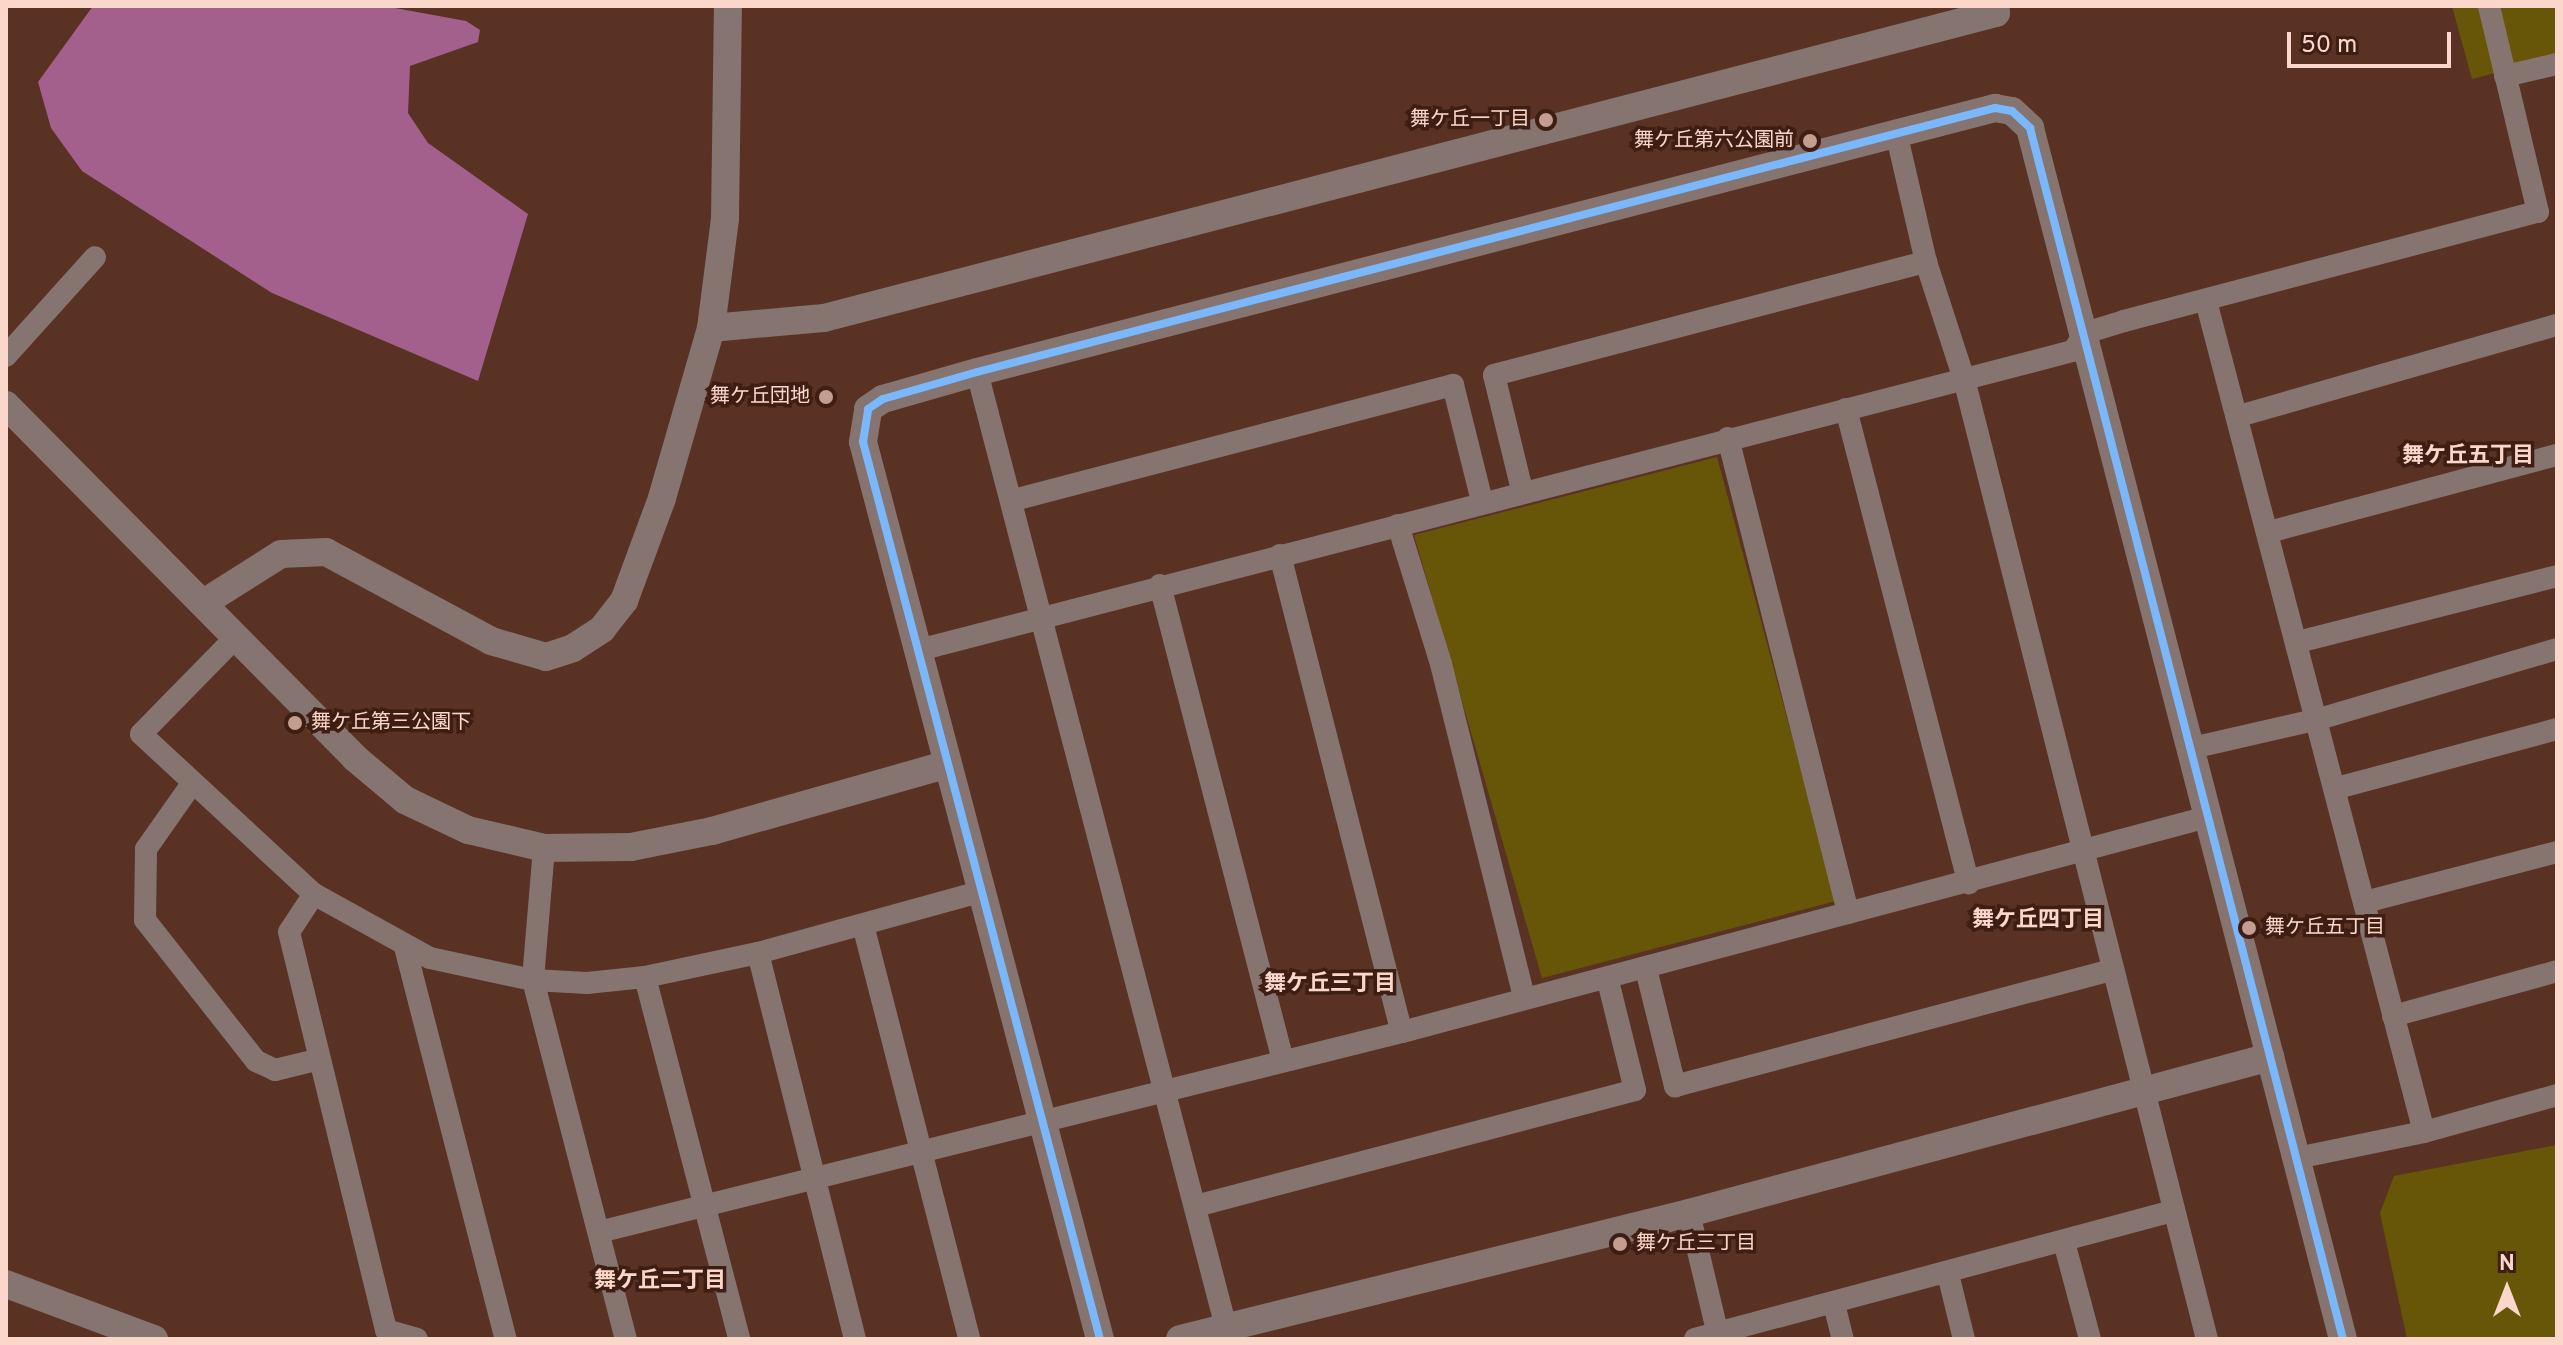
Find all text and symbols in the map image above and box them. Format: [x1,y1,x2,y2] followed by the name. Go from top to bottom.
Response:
[2291,16,2455,66] scale bar
[2301,31,2357,61] text: 50 m
[1410,108,1530,132] place label: 舞ケ丘一丁目
[1537,111,1555,129] marker: 舞ケ丘一丁目
[1634,129,1794,153] place label: 舞ケ丘第六公園前
[1801,132,1819,150] marker: 舞ケ丘第六公園前
[710,385,810,409] place label: 舞ケ丘団地
[817,388,835,406] marker: 舞ケ丘団地
[2402,444,2534,470] district label: 舞ケ丘五丁目
[311,711,471,735] place label: 舞ケ丘第三公園下
[286,714,304,732] marker: 舞ケ丘第三公園下
[1972,908,2104,934] district label: 舞ケ丘四丁目
[2265,916,2385,940] place label: 舞ケ丘五丁目
[2240,919,2258,937] marker: 舞ケ丘五丁目
[1264,972,1396,998] district label: 舞ケ丘三丁目
[1636,1232,1756,1256] place label: 舞ケ丘三丁目
[1611,1235,1629,1253] marker: 舞ケ丘三丁目
[2467,1249,2547,1329] north arrow
[2499,1251,2515,1278] text: N
[594,1269,726,1295] district label: 舞ケ丘二丁目

